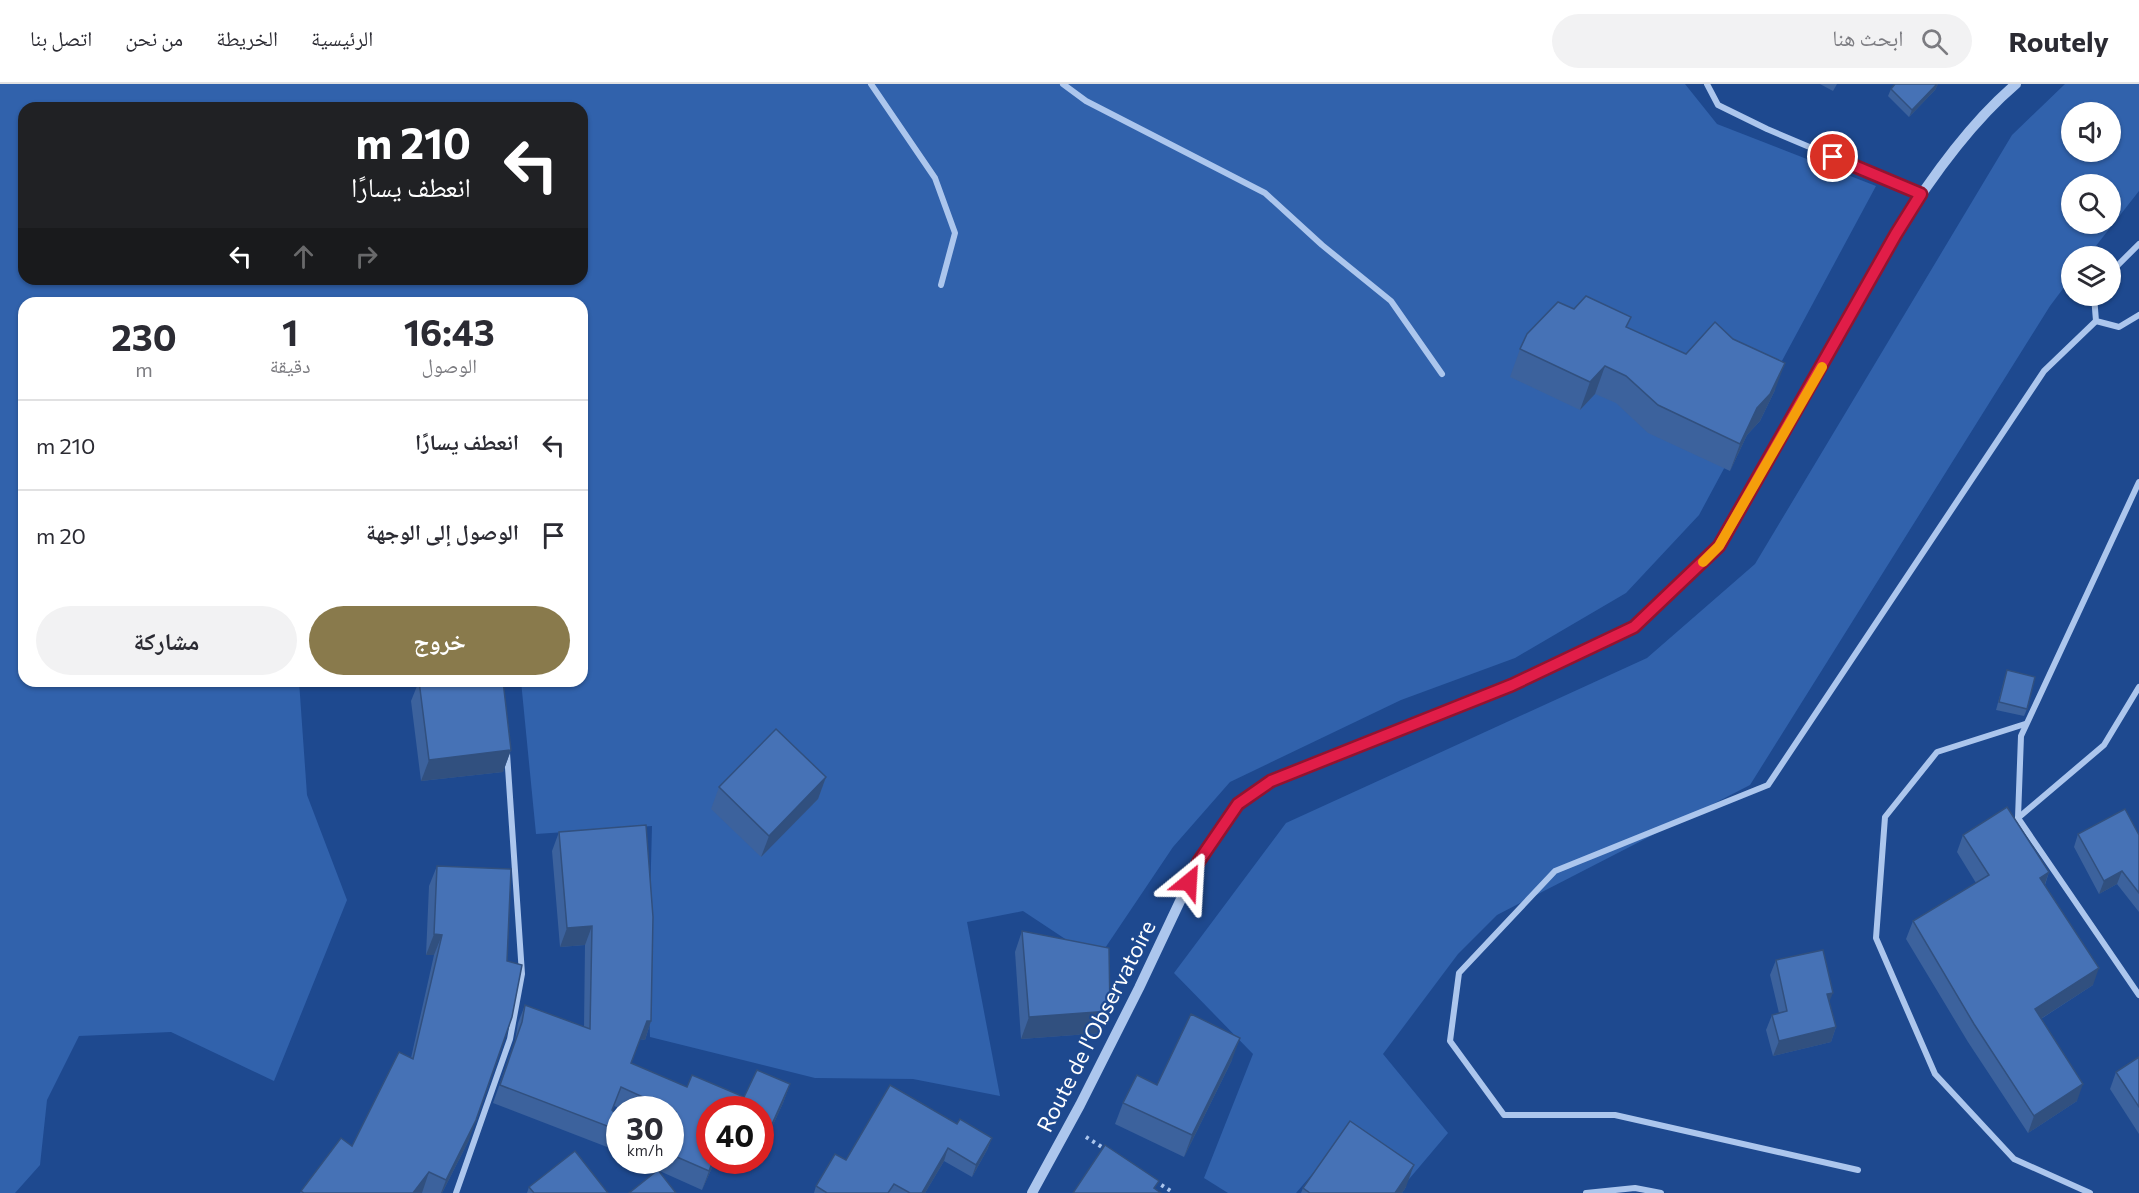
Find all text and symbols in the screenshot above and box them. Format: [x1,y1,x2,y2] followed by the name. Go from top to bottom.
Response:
[1552,14,1972,68] search box
[1832,24,1903,51] text: ابحث هنا
[2008,24,2109,58] text: Routely
[30,25,92,50] text: اتصل بنا
[125,25,183,50] text: من نحن
[216,25,278,50] text: الخريطة
[311,25,373,50] text: الرئيسية
[1918,25,1951,58] icon: search
[2061,102,2121,306] map controls
[2061,102,2121,162] button: sound
[356,116,471,168] text: 210 m
[492,126,570,204] icon: left
[1807,131,1858,182] pin
[1816,140,1849,173] icon: arrive
[351,170,471,203] text: انعطف يسارًا
[2061,174,2121,234] button: search
[224,240,257,273] icon: left
[287,240,320,273] icon: ahead
[350,240,383,273] icon: right
[2061,246,2121,306] button: layers
[282,309,298,353] text: 1
[404,309,495,353] text: 16:43
[111,314,177,358] text: 230
[270,353,311,377] text: دقيقة
[422,353,477,377] text: الوصول
[135,357,153,381] text: m
[415,428,519,455] text: انعطف يسارًا
[537,429,570,462] icon: left
[36,432,95,459] text: 210 m
[366,518,519,545] text: الوصول إلى الوجهة
[537,519,570,552] icon: arrive
[36,522,86,549] text: 20 m
[36,606,297,675] button: مشاركة
[309,606,570,675] button: خروج
[1157,850,1221,914] position arrow
[1030,915,1161,1136] street label: Route de l'Observatoire
[696,1096,774,1174] speed limit sign: 40
[626,1109,664,1146] text: 30
[627,1141,663,1159] text: km/h

